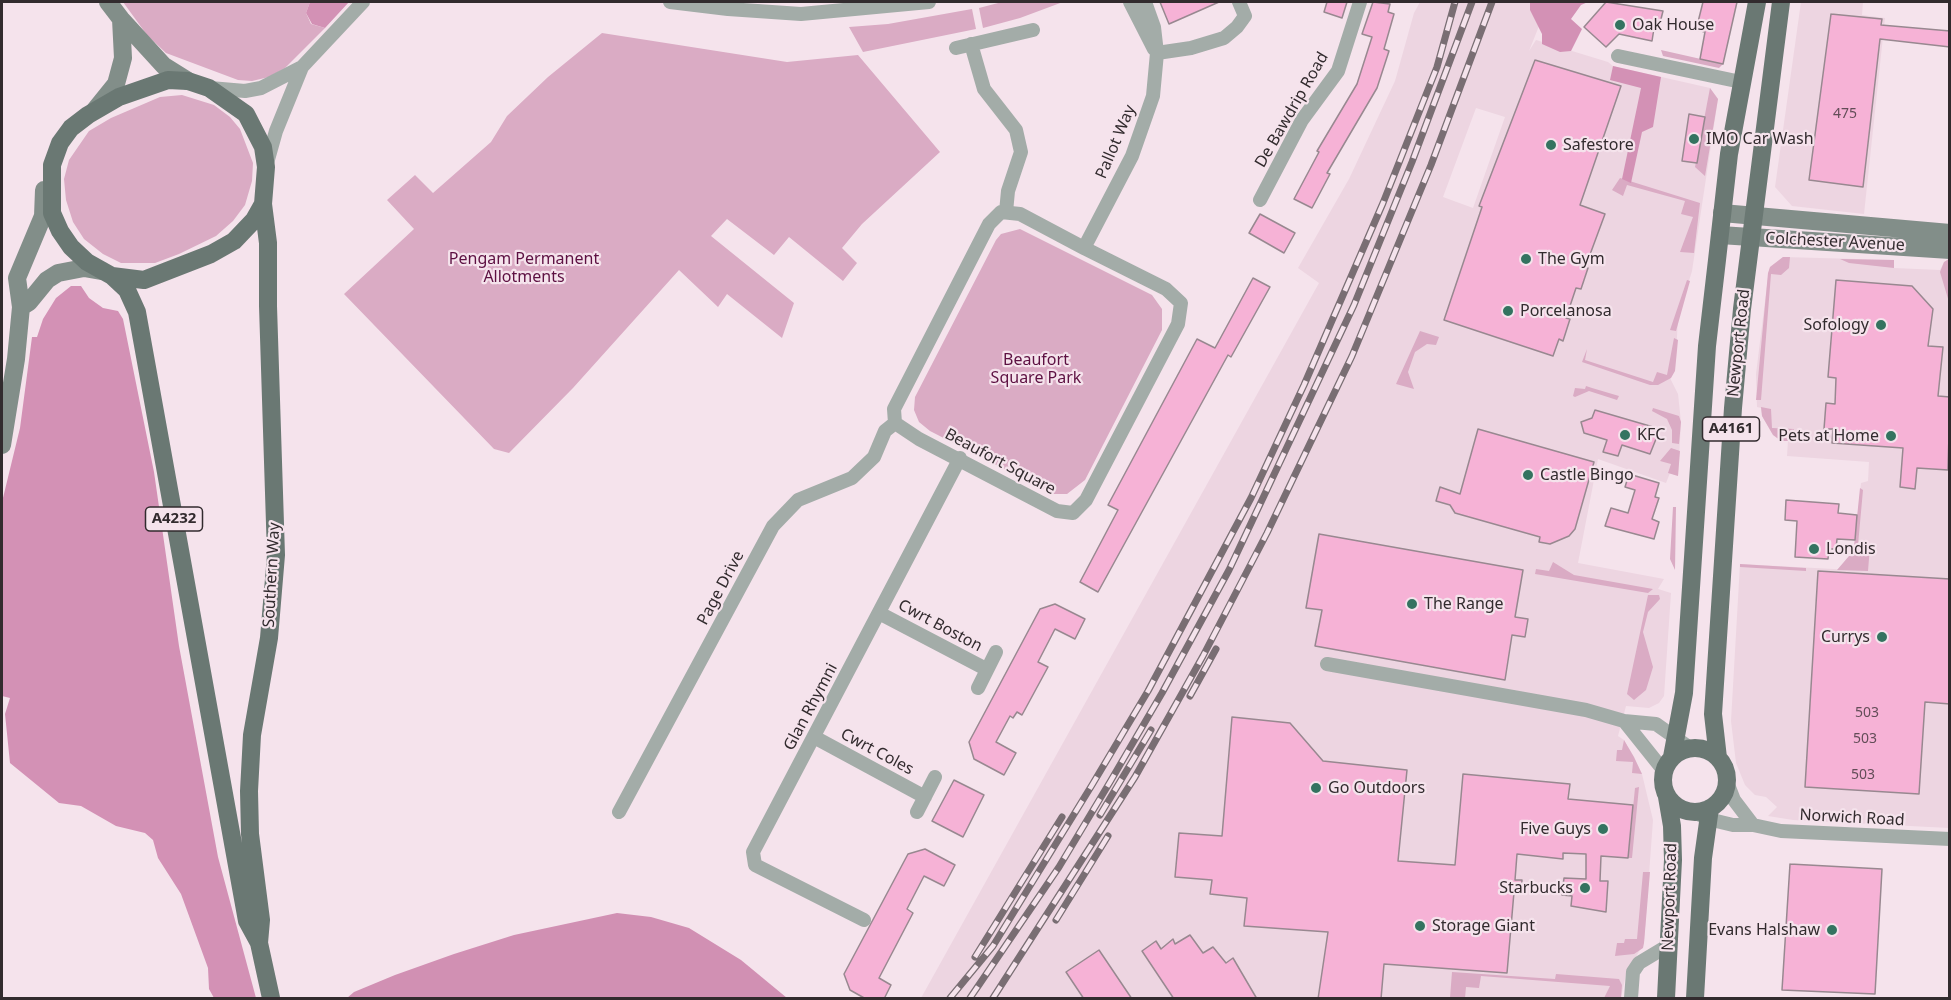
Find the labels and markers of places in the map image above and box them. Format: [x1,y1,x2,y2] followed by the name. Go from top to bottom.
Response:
[1632,15,1714,35] place label: Oak House
[1613,18,1627,32] marker: Oak House
[1706,129,1814,149] place label: IMO Car Wash
[1687,132,1701,146] marker: IMO Car Wash
[1563,135,1634,155] place label: Safestore
[1544,138,1558,152] marker: Safestore
[1538,249,1605,269] place label: The Gym
[1519,252,1533,266] marker: The Gym
[1520,301,1612,321] place label: Porcelanosa
[1501,304,1515,318] marker: Porcelanosa
[1804,315,1869,335] place label: Sofology
[1874,318,1888,332] marker: Sofology
[1637,425,1665,445] place label: KFC
[1778,426,1879,446] place label: Pets at Home
[1618,428,1632,442] marker: KFC
[1884,429,1898,443] marker: Pets at Home
[1540,465,1634,485] place label: Castle Bingo
[1521,468,1535,482] marker: Castle Bingo
[1826,539,1876,559] place label: Londis
[1807,542,1821,556] marker: Londis
[1424,594,1504,614] place label: The Range
[1405,597,1419,611] marker: The Range
[1821,627,1870,647] place label: Currys
[1875,630,1889,644] marker: Currys
[1328,778,1425,798] place label: Go Outdoors
[1309,781,1323,795] marker: Go Outdoors
[1520,819,1591,839] place label: Five Guys
[1596,822,1610,836] marker: Five Guys
[1499,878,1573,898] place label: Starbucks
[1578,881,1592,895] marker: Starbucks
[1432,916,1535,936] place label: Storage Giant
[1413,919,1427,933] marker: Storage Giant
[1708,920,1820,940] place label: Evans Halshaw
[1825,923,1839,937] marker: Evans Halshaw

